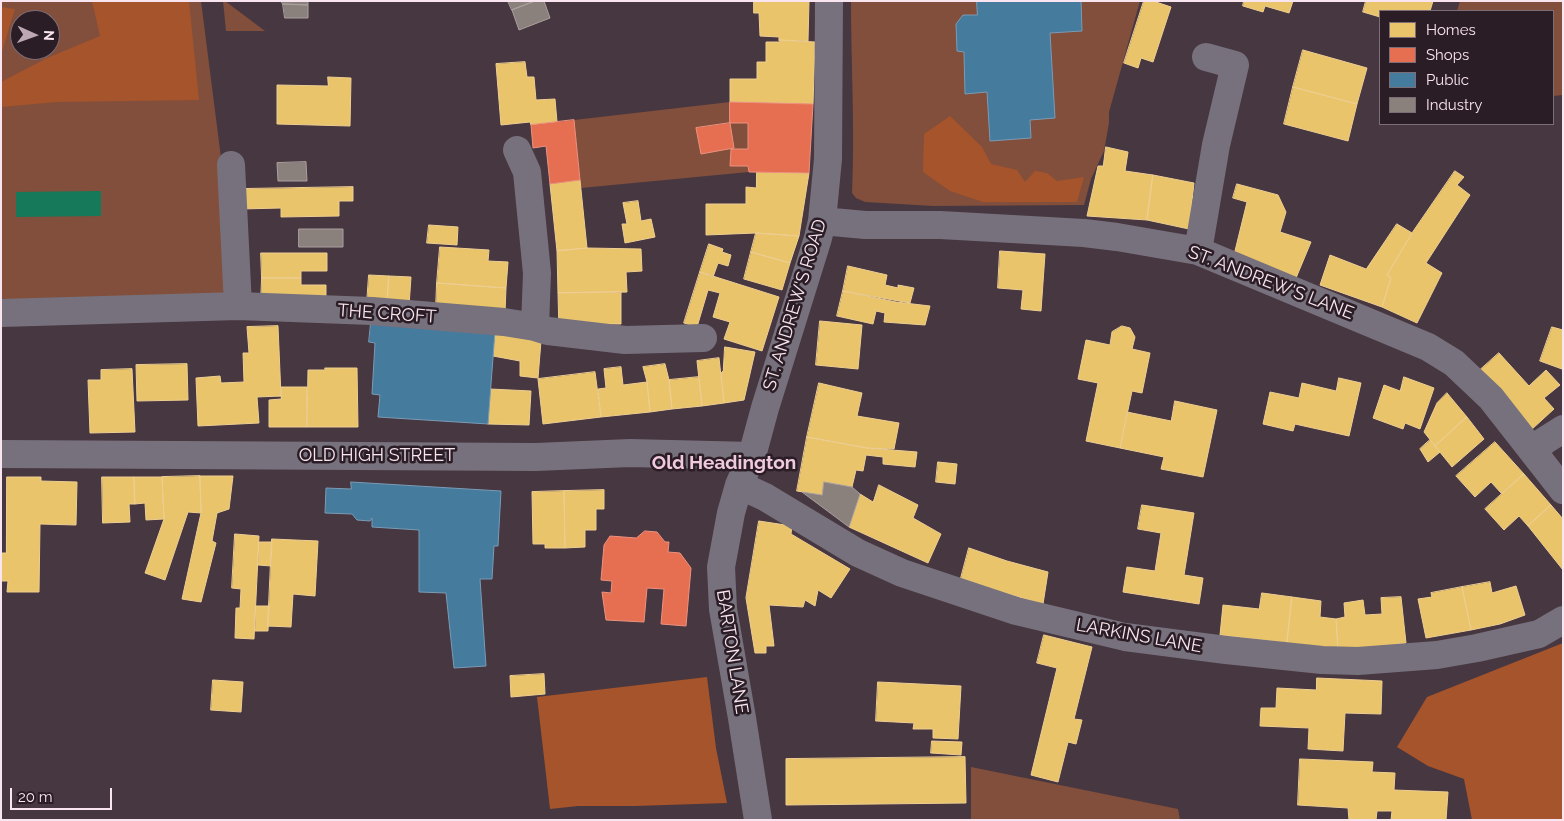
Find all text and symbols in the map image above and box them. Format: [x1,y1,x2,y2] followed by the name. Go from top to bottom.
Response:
[10,10,60,60] north arrow
[1379,10,1554,125] legend
[1426,21,1476,39] text: Homes
[41,30,57,41] text: N
[1426,46,1469,64] text: Shops
[1426,71,1469,89] text: Public
[1426,96,1482,114] text: Industry
[759,217,831,393] street label: ST. ANDREW'S ROAD
[1185,241,1357,325] street label: ST. ANDREW'S LANE
[337,300,437,328] street label: THE CROFT
[299,445,455,467] street label: OLD HIGH STREET
[652,452,796,474] district label: Old Headington
[712,588,752,716] street label: BARTON LANE
[1074,614,1204,658] street label: LARKINS LANE
[12,778,115,810] scale bar
[18,788,53,806] text: 20 m

